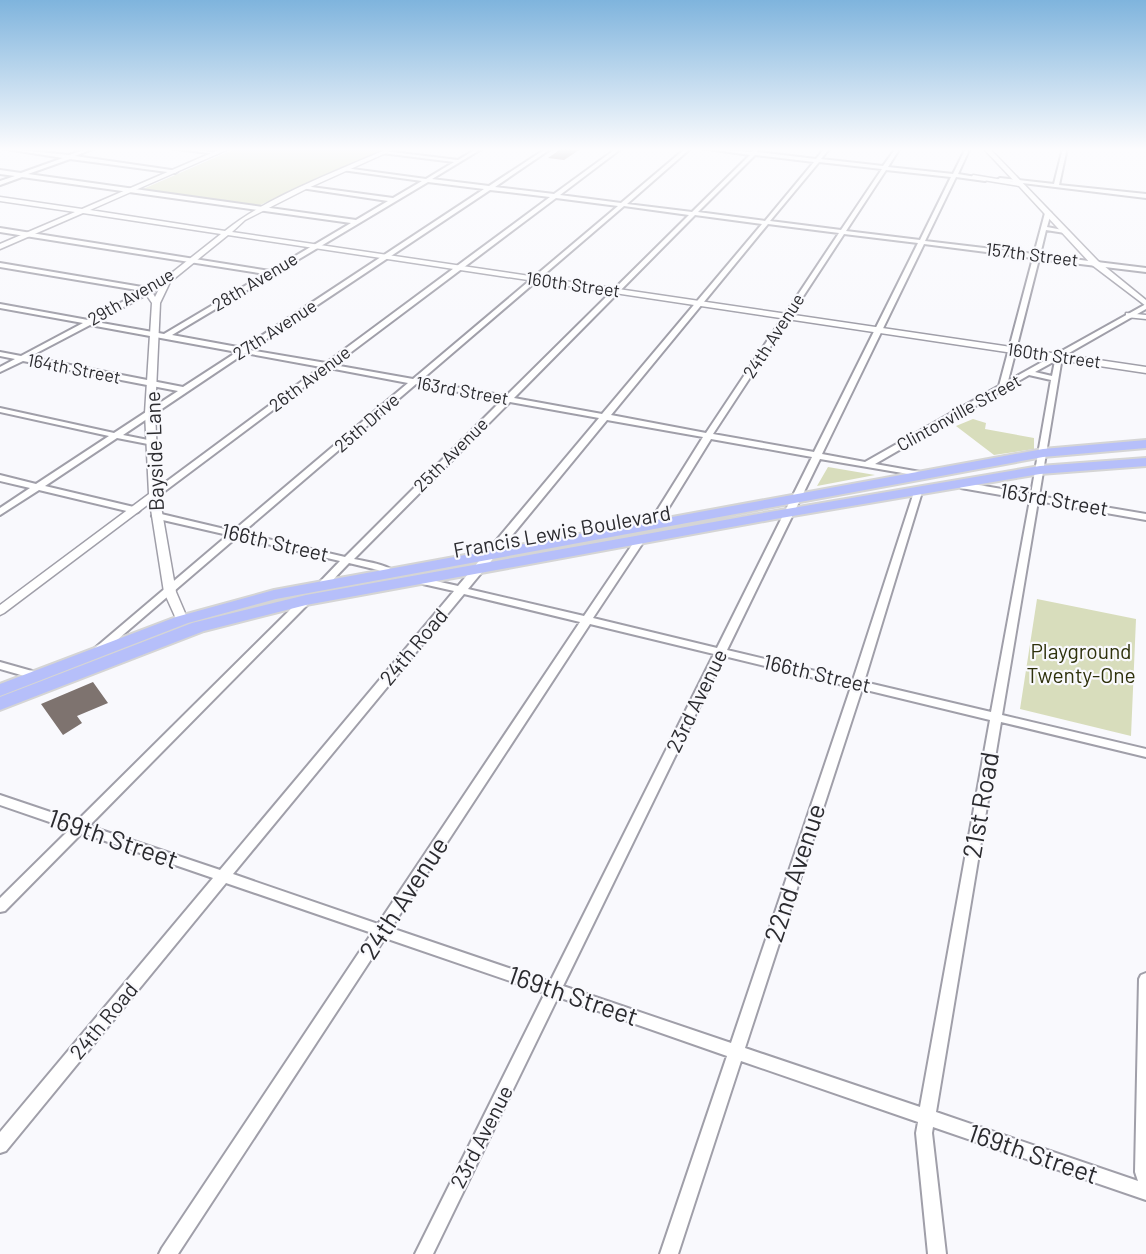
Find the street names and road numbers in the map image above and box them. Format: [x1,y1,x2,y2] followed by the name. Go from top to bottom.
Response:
[985,237,1080,271] street label: 157th Street
[208,247,301,315] street label: 28th Avenue
[83,263,178,330] street label: 29th Avenue
[525,267,622,301] street label: 160th Street
[738,289,809,382] street label: 24th Avenue
[229,294,320,364] street label: 27th Avenue
[1006,338,1103,372] street label: 160th Street
[264,341,354,416] street label: 26th Avenue
[26,348,123,388] street label: 164th Street
[893,369,1025,455] street label: Clintonville Street
[414,371,510,409] street label: 163rd Street
[329,388,403,456] street label: 25th Drive
[139,391,168,511] street label: Bayside Lane
[409,413,492,496] street label: 25th Avenue
[998,477,1110,520] street label: 163rd Street
[451,499,672,562] street label: Francis Lewis Boulevard
[219,517,331,566] street label: 166th Street
[374,603,452,689] street label: 24th Road
[660,645,731,756] street label: 23rd Avenue
[761,648,873,697] street label: 166th Street
[955,749,1004,860] street label: 21st Road
[757,799,831,946] street label: 22nd Avenue
[44,801,183,874] street label: 169th Street
[352,830,454,964] street label: 24th Avenue
[504,958,643,1031] street label: 169th Street
[64,977,142,1063] street label: 24th Road
[444,1081,517,1192] street label: 23rd Avenue
[964,1116,1103,1189] street label: 169th Street

